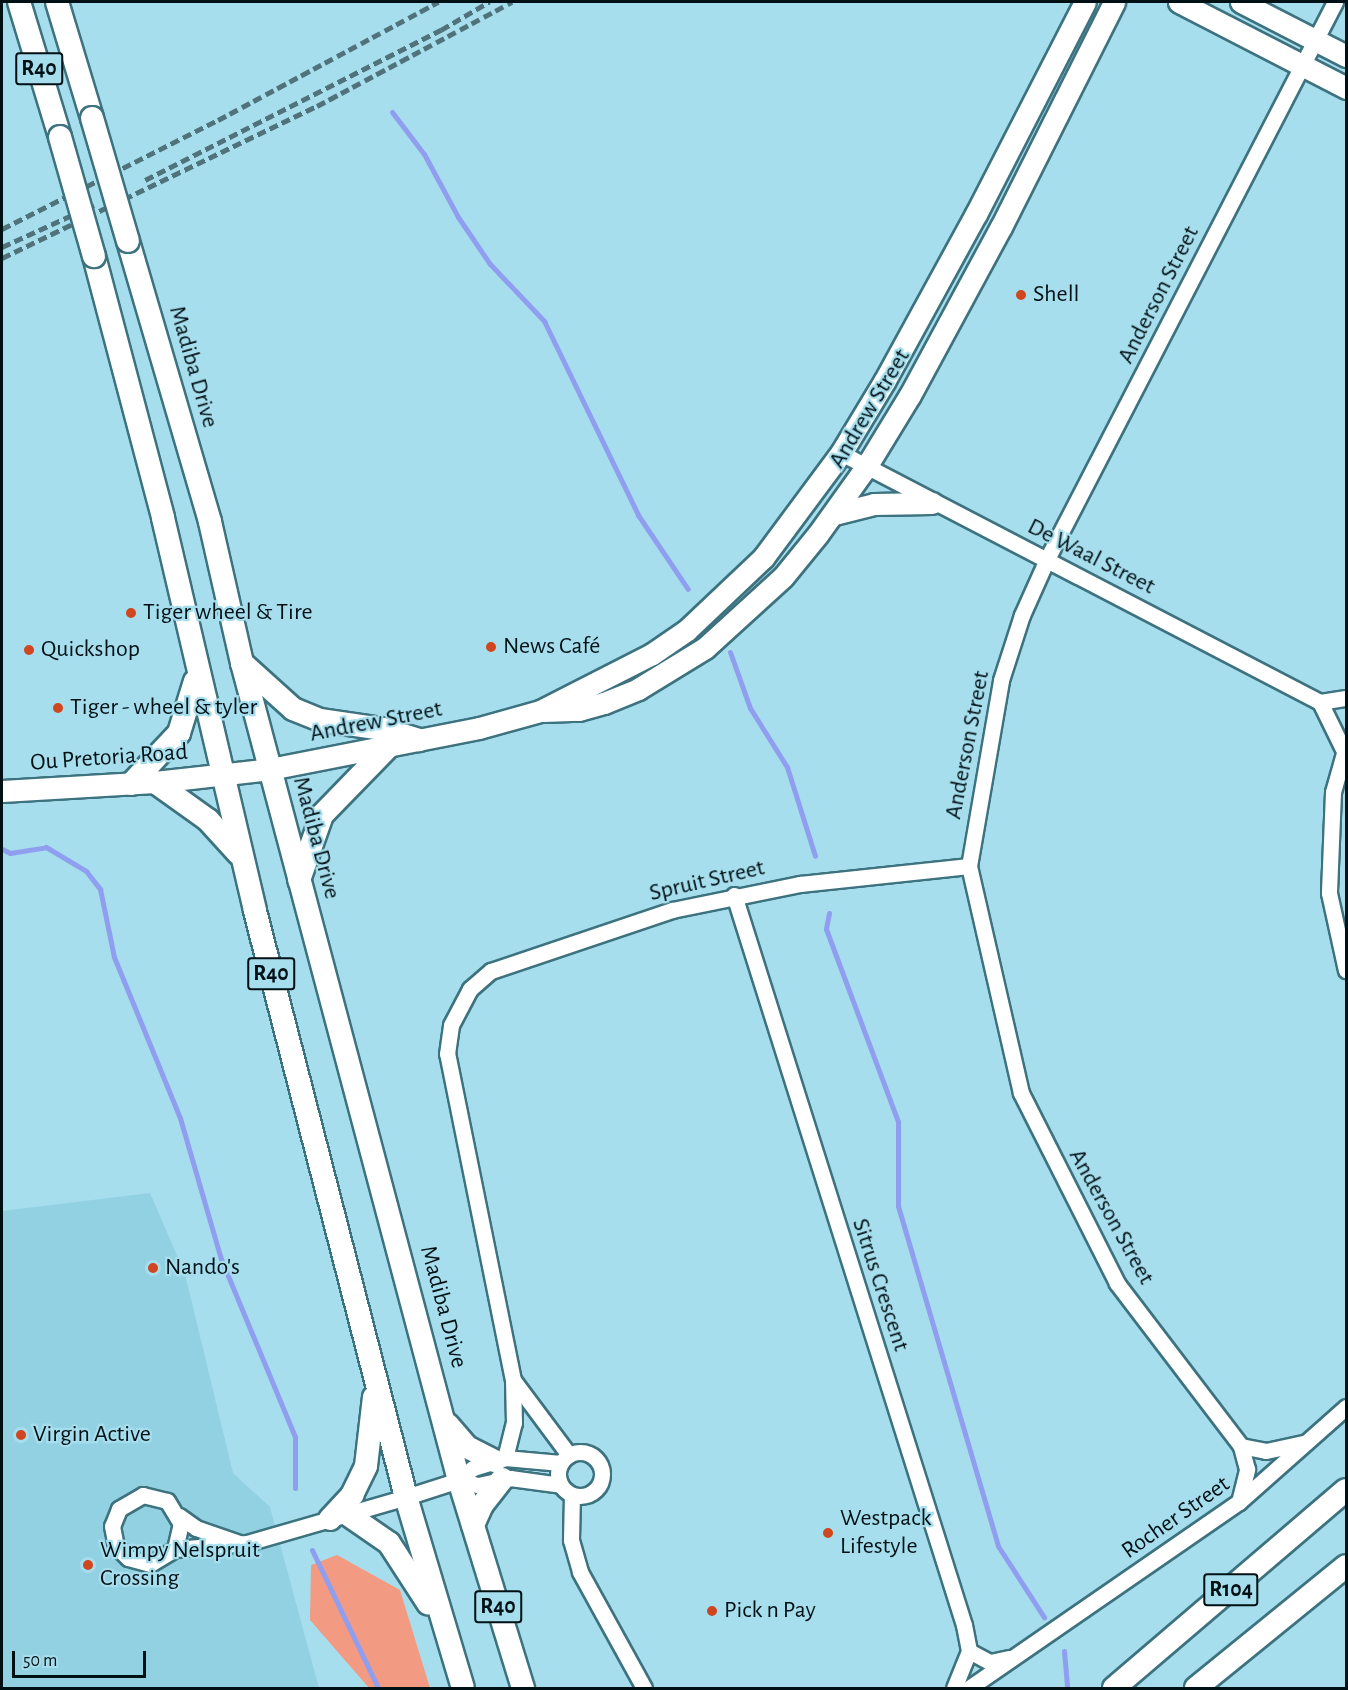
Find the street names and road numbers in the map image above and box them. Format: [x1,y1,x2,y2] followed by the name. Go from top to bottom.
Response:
[15,50,63,88] road number: R40
[1112,221,1206,369] street label: Anderson Street
[162,303,224,431] street label: Madiba Drive
[823,344,917,474] street label: Andrew Street
[1022,513,1160,601] street label: De Waal Street
[940,668,996,822] street label: Anderson Street
[308,695,444,749] street label: Andrew Street
[29,738,189,778] street label: Ou Pretoria Road
[286,774,346,902] street label: Madiba Drive
[647,854,767,908] street label: Spruit Street
[247,955,295,993] road number: R40
[1062,1144,1160,1290] street label: Anderson Street
[845,1215,915,1355] street label: Sitrus Crescent
[413,1243,473,1371] street label: Madiba Drive
[1116,1470,1236,1566] street label: Rocher Street
[1202,1571,1260,1609] road number: R104
[474,1588,522,1626] road number: R40

